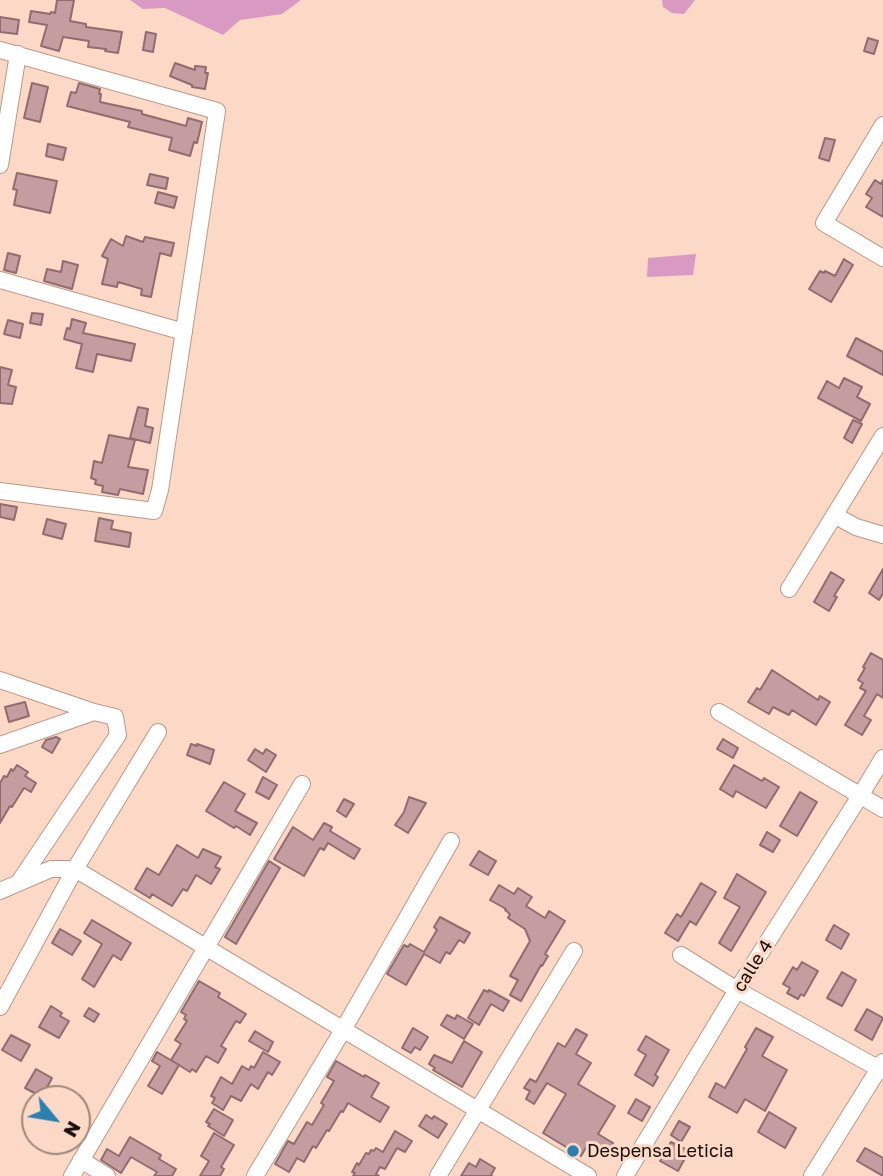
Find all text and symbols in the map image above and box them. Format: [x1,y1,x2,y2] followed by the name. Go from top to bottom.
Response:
[729,936,777,996] street label: calle 4
[21,1085,91,1155] north arrow
[59,1118,86,1142] text: N
[587,1140,734,1162] place label: Despensa Leticia
[565,1143,581,1159] marker: Despensa Leticia

